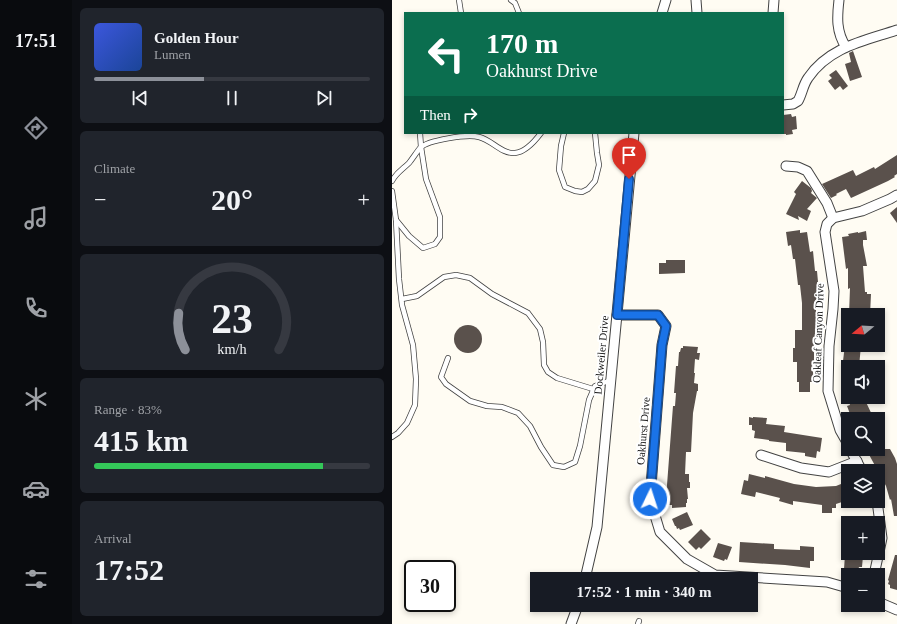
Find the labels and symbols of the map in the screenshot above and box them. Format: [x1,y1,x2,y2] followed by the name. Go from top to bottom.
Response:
[612,138,646,179] pin
[810,283,826,383] street label: Oakleaf Canyon Drive
[841,308,885,352] north arrow
[592,315,610,395] street label: Dockweiler Drive
[634,396,652,465] street label: Oakhurst Drive
[629,478,671,520] position arrow
[404,560,456,612] speed limit sign: 30

